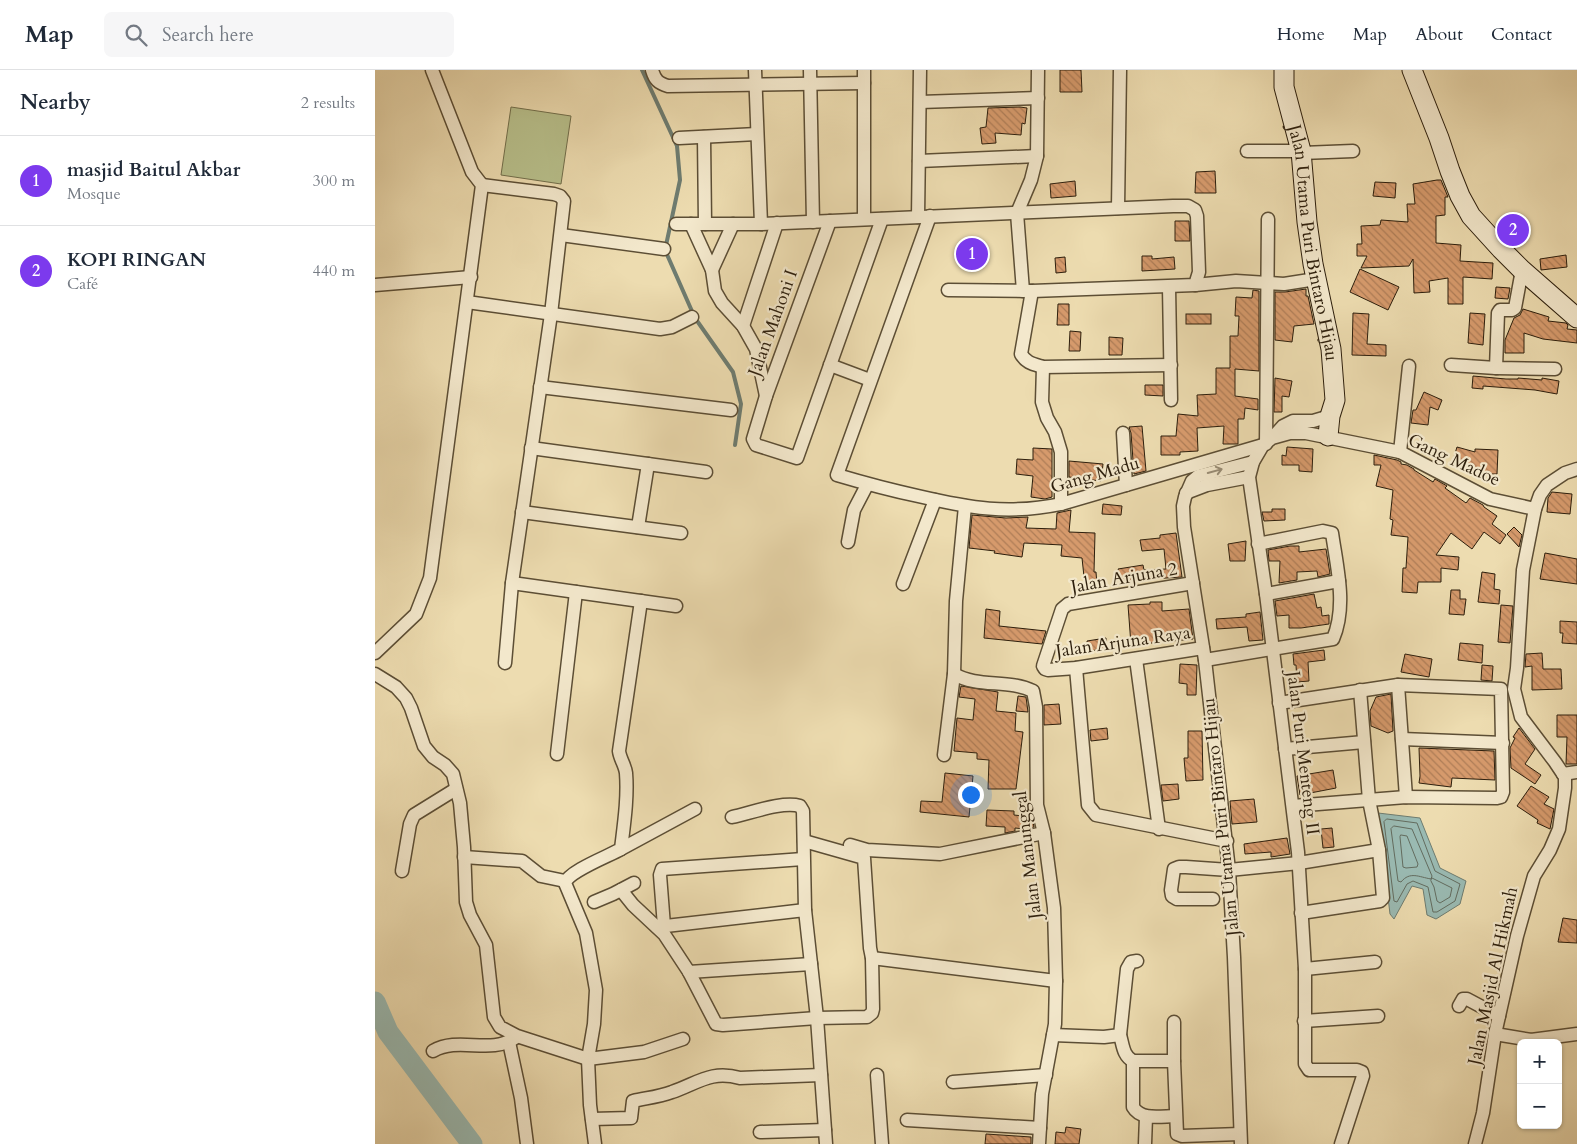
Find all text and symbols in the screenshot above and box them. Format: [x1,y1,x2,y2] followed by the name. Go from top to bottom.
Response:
[104,12,454,57] search box
[25,18,74,51] text: Map
[122,21,150,49] icon: search
[162,22,254,48] text: Search here
[1277,22,1325,47] text: Home
[1353,22,1387,47] text: Map
[1415,22,1463,47] text: About
[1491,22,1552,47] text: Contact
[20,88,91,117] text: Nearby
[301,92,355,114] text: 2 results
[1281,119,1344,362] street label: Jalan Utama Puri Bintaro Hijau
[67,157,240,183] text: masjid Baitul Akbar
[32,170,40,192] text: 1
[313,170,355,192] text: 300 m
[67,183,121,205] text: Mosque
[1497,211,1529,249] pin: 2
[956,235,988,273] pin: 1
[67,247,206,273] text: KOPI RINGAN
[32,260,40,282] text: 2
[313,260,355,282] text: 440 m
[741,266,804,383] street label: Jalan Mahoni I
[67,273,98,295] text: Café
[1404,428,1504,492] street label: Gang Madoe
[1048,450,1142,500] street label: Gang Madu
[1207,466,1223,475] one-way arrow
[1066,556,1179,600] street label: Jalan Arjuna 2
[1051,620,1192,664] street label: Jalan Arjuna Raya
[1280,667,1325,836] street label: Jalan Puri Menteng II
[1196,697,1246,940] street label: Jalan Utama Puri Bintaro Hijau
[958,782,984,808] your location
[1008,789,1049,923] street label: Jalan Manunggal
[1461,885,1524,1070] street label: Jalan Masjid Al Hikmah
[1517,1039,1562,1129] map controls
[1517,1039,1562,1084] button: +
[1517,1084,1562,1129] button: −

